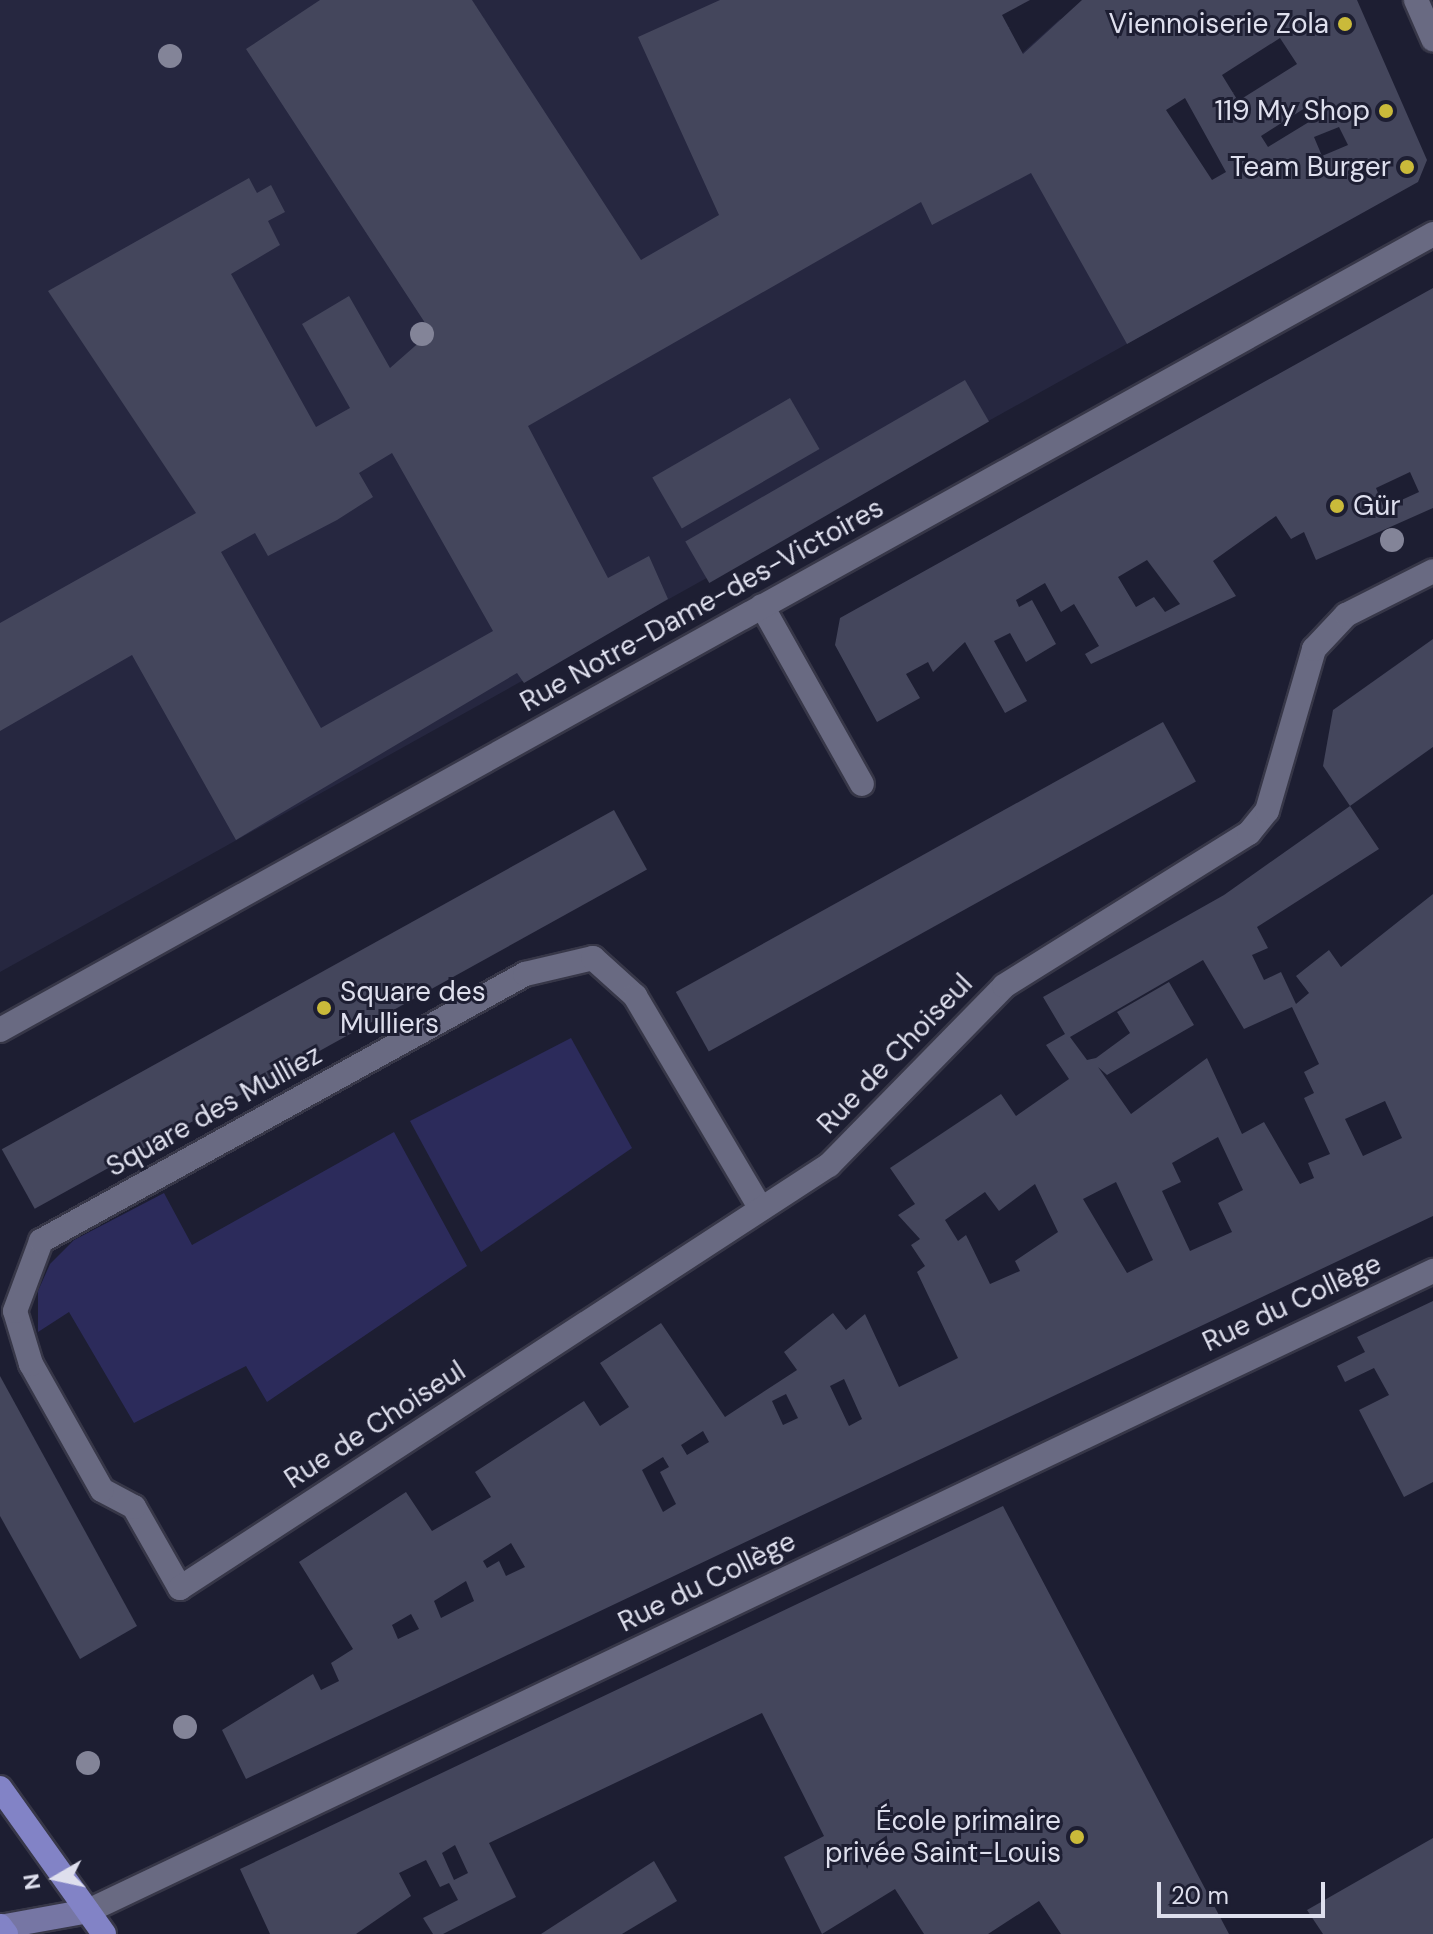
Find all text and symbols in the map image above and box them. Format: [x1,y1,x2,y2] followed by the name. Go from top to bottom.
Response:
[1109,7,1329,41] place label: Viennoiserie Zola
[1336,15,1354,33] marker: Viennoiserie Zola
[1214,94,1370,128] place label: 119 My Shop
[1377,102,1395,120] marker: 119 My Shop
[1230,150,1391,184] place label: Team Burger
[1398,158,1416,176] marker: Team Burger
[1353,489,1401,523] place label: Gür
[515,491,889,719] street label: Rue Notre-Dame-des-Victoires
[1328,497,1346,515] marker: Gür
[810,967,980,1141] street label: Rue de Choiseul
[340,975,486,1041] place label: Square des Mulliers
[315,999,333,1017] marker: Square des Mulliers
[101,1038,327,1184] street label: Square des Mulliez
[1197,1247,1387,1359] street label: Rue du Collège
[278,1354,472,1496] street label: Rue de Choiseul
[613,1525,801,1639] street label: Rue du Collège
[825,1804,1061,1870] place label: École primaire privée Saint-Louis
[1068,1828,1086,1846] marker: École primaire privée Saint-Louis
[16,1838,96,1918] north arrow
[1161,1866,1329,1916] scale bar
[16,1872,47,1892] text: N
[1171,1880,1229,1911] text: 20 m

